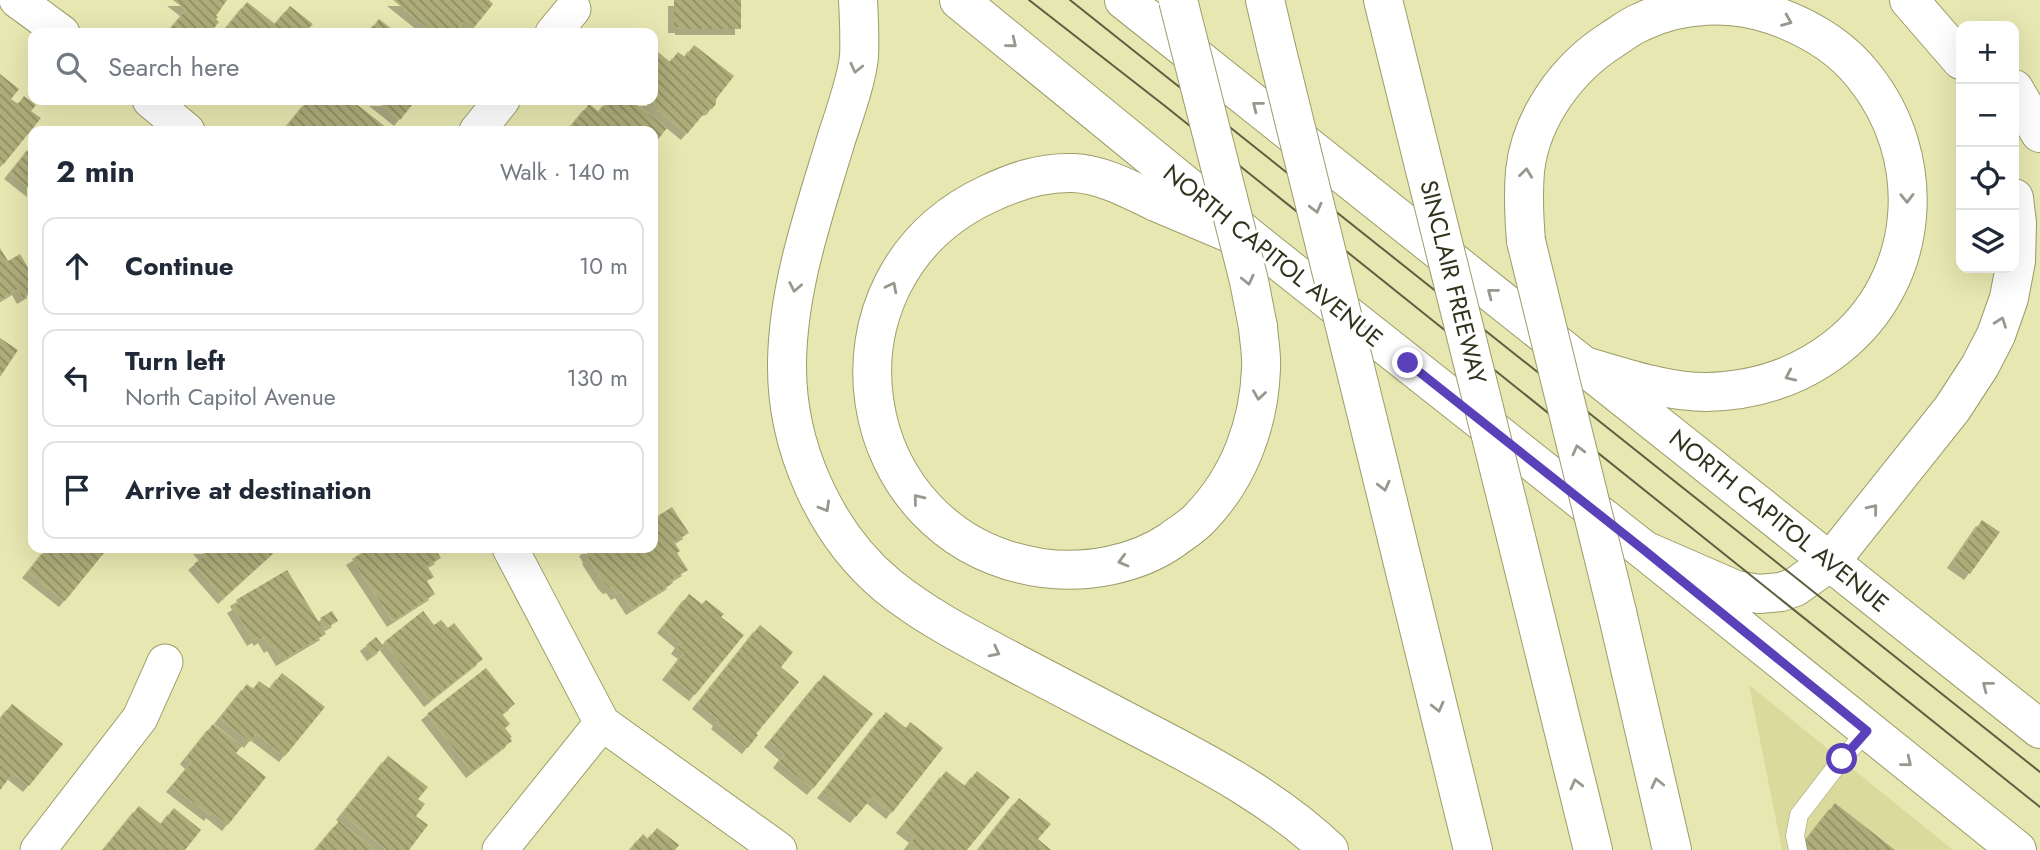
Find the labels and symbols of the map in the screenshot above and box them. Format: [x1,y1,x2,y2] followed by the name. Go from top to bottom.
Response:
[1781,12,1793,26] one-way arrow
[1003,35,1016,47] one-way arrow
[850,62,864,74] one-way arrow
[1252,101,1264,114] one-way arrow
[1156,156,1391,355] street label: NORTH CAPITOL AVENUE
[1518,167,1533,179] one-way arrow
[1411,176,1496,388] street label: SINCLAIR FREEWAY
[1900,192,1915,203] one-way arrow
[1308,202,1322,214] one-way arrow
[1240,274,1254,286] one-way arrow
[788,281,803,293] one-way arrow
[884,281,898,294] one-way arrow
[1488,289,1501,301] one-way arrow
[1993,317,2007,329] one-way arrow
[1392,347,1423,378] route end
[1785,367,1797,381] one-way arrow
[1251,389,1266,401] one-way arrow
[1662,421,1897,620] street label: NORTH CAPITOL AVENUE
[1572,444,1586,456] one-way arrow
[1376,480,1390,492] one-way arrow
[914,495,927,507] one-way arrow
[817,500,830,513] one-way arrow
[1864,504,1877,516] one-way arrow
[1118,553,1130,567] one-way arrow
[988,644,1000,658] one-way arrow
[1982,682,1995,694] one-way arrow
[1430,701,1444,713] one-way arrow
[1826,743,1857,774] route start
[1899,754,1911,767] one-way arrow
[1570,778,1584,790] one-way arrow
[1650,778,1665,790] one-way arrow

